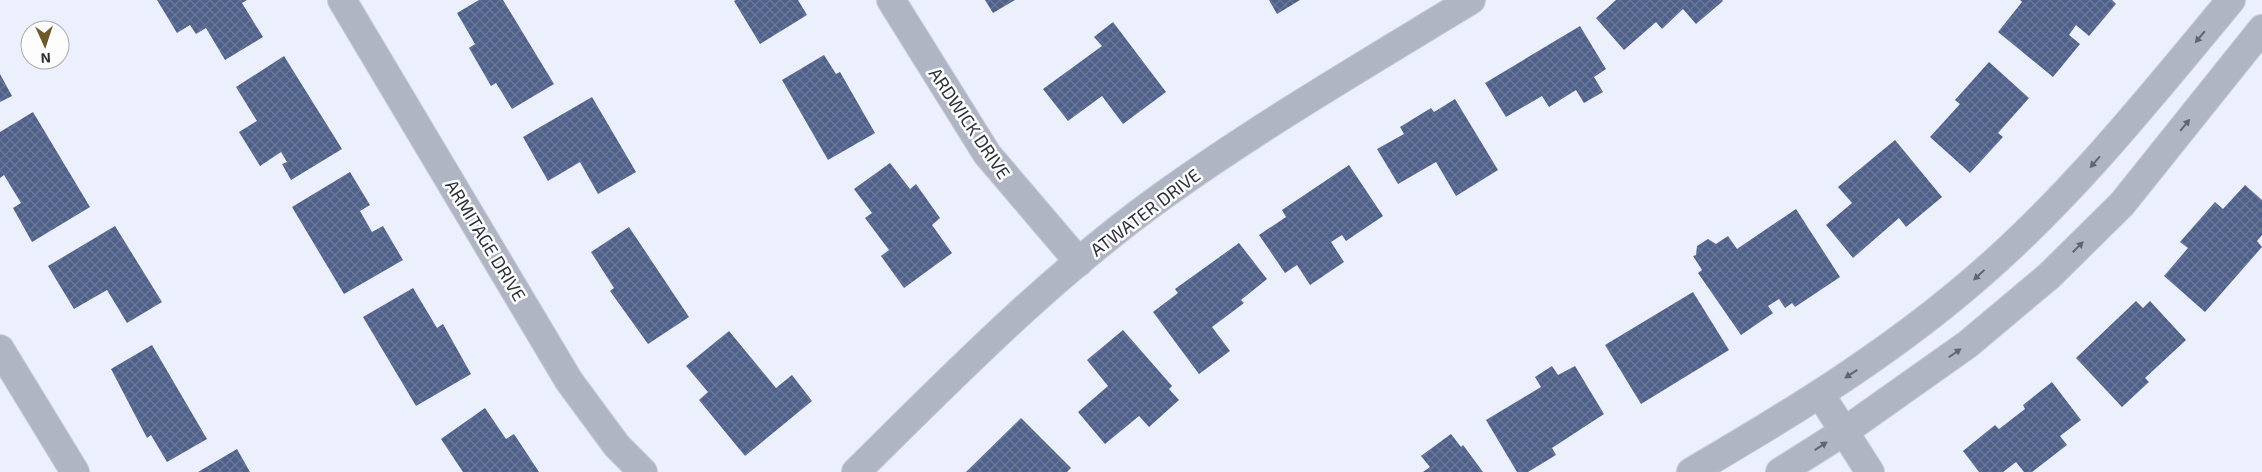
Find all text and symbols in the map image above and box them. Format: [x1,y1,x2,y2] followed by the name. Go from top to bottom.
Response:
[20,20,70,70] north arrow
[2194,31,2206,43] one-way arrow
[40,50,51,67] text: N
[925,63,1015,183] street label: ARDWICK DRIVE
[2179,119,2190,132] one-way arrow
[2090,155,2101,168] one-way arrow
[1086,164,1204,260] street label: ATWATER DRIVE
[441,175,531,305] street label: ARMITAGE DRIVE
[2072,241,2084,253] one-way arrow
[1974,269,1986,281] one-way arrow
[1948,348,1962,358] one-way arrow
[1844,369,1857,379] one-way arrow
[1815,441,1828,450] one-way arrow

